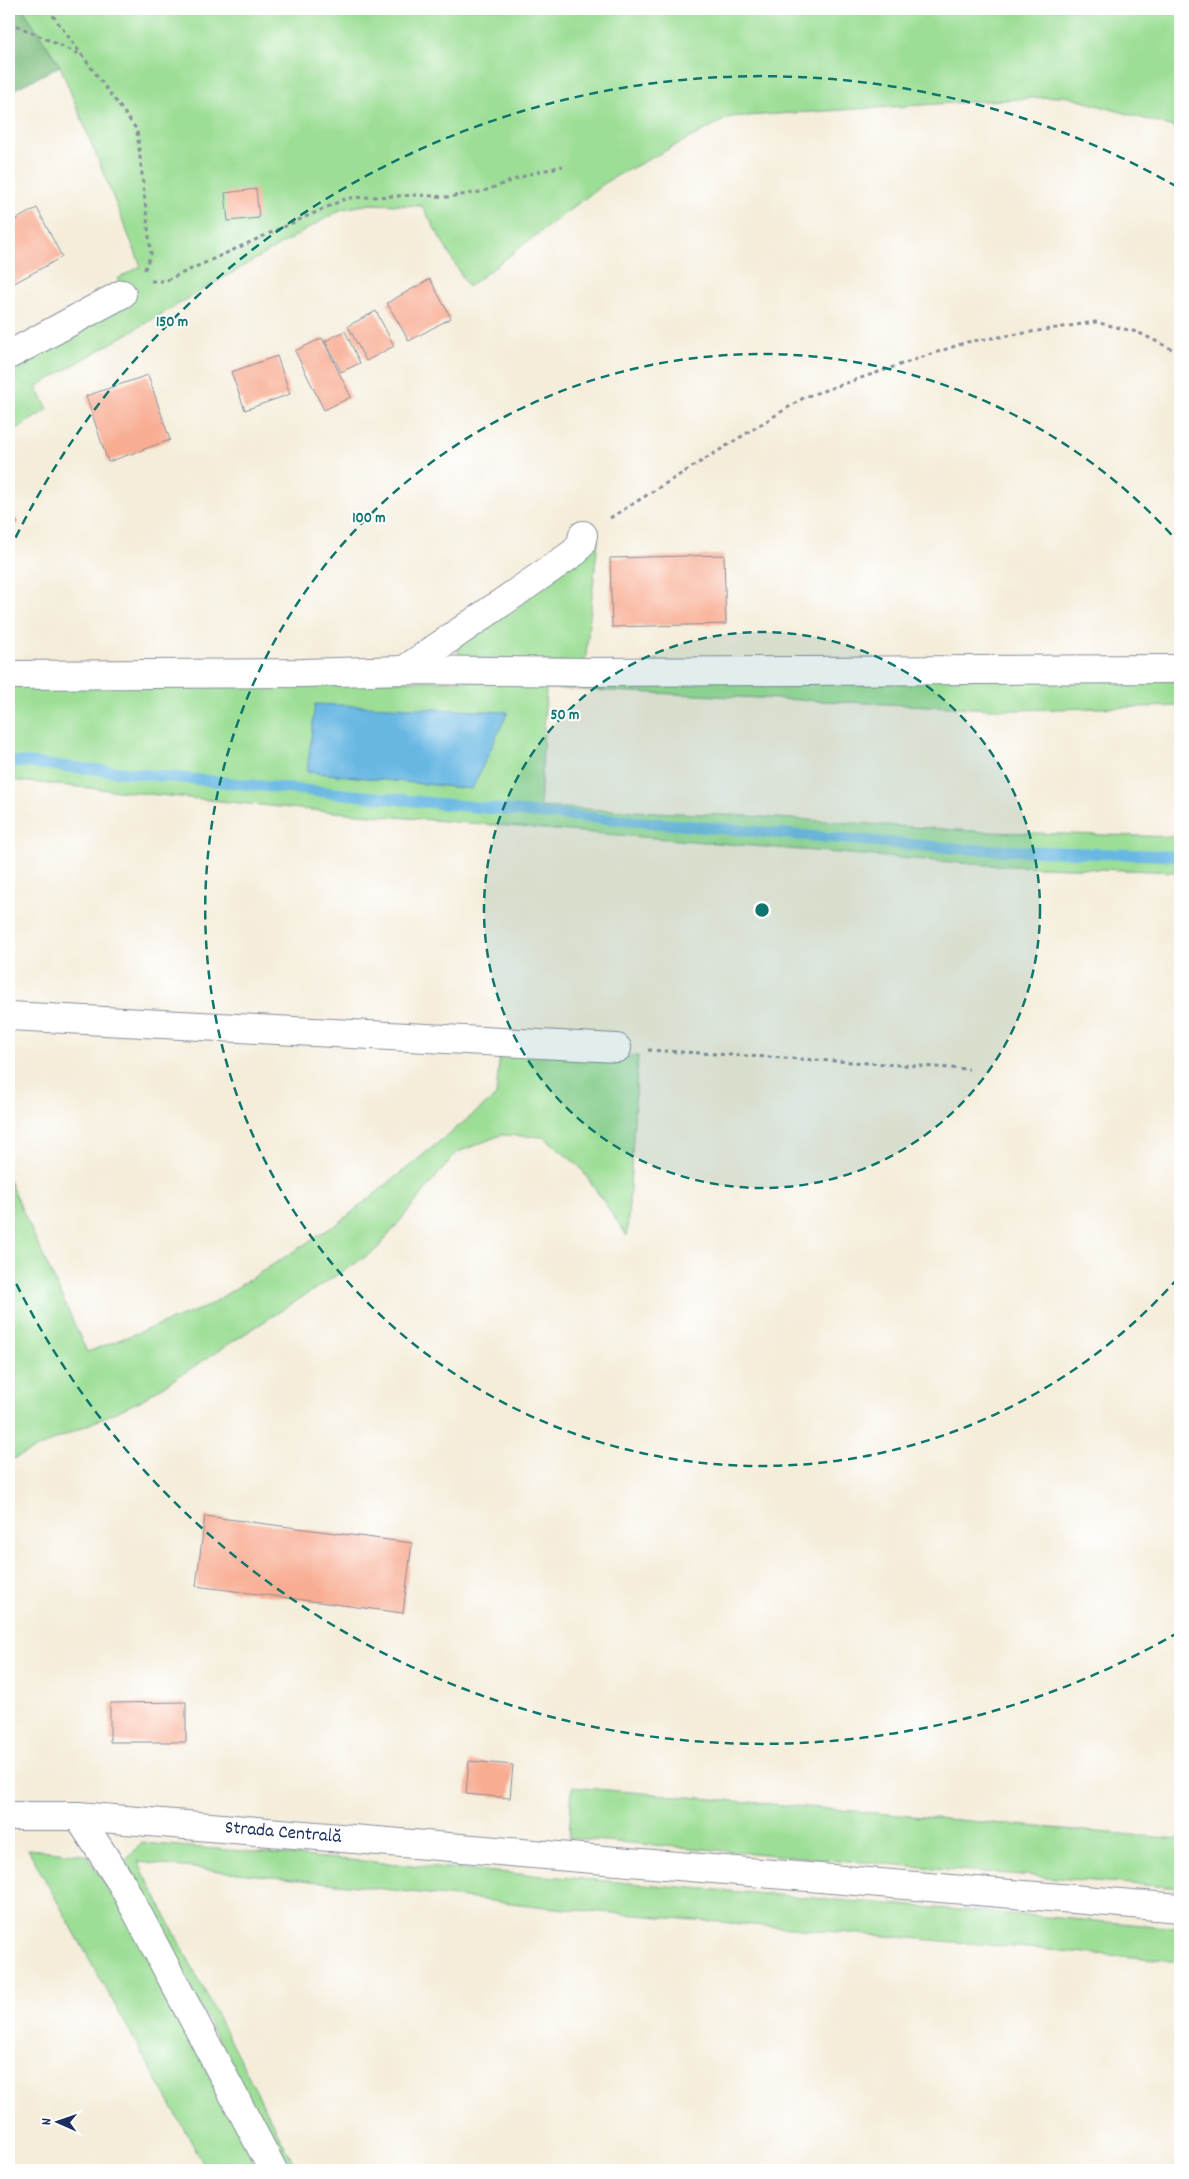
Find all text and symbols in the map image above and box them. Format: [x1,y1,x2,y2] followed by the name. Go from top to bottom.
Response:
[156,312,188,334] text: 150 m
[352,508,386,530] text: 100 m
[551,705,579,727] text: 50 m
[753,901,771,919] centre of rings
[224,1815,343,1852] street label: Strada Centrală
[32,2096,82,2146] north arrow
[37,2118,57,2125] text: N

